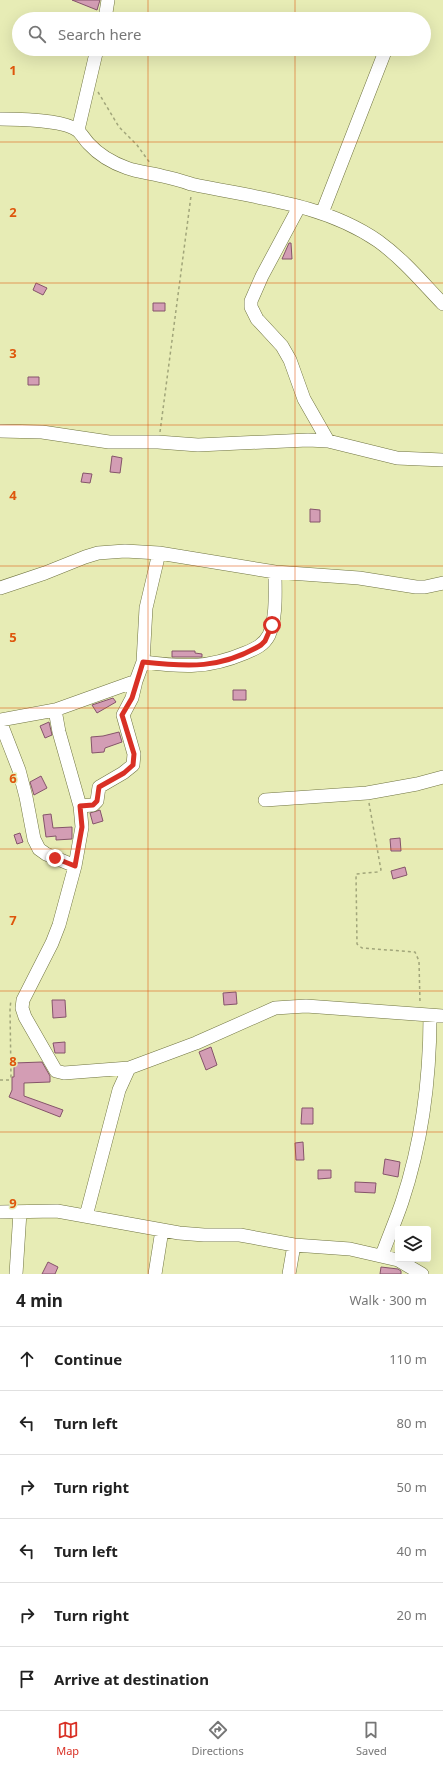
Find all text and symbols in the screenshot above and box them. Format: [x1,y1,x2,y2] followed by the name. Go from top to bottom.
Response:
[12,12,431,56] search box
[26,23,48,45] icon: search
[58,24,141,44] text: Search here
[9,61,17,79] text: 1
[9,203,17,221] text: 2
[9,344,17,362] text: 3
[9,486,17,504] text: 4
[263,616,281,634] route start
[9,628,17,646] text: 5
[9,769,17,787] text: 6
[46,849,64,867] route end
[9,911,17,929] text: 7
[9,1052,17,1070] text: 8
[9,1194,17,1212] text: 9
[395,1226,431,1262] map controls
[395,1226,431,1262] button: layers
[16,1289,63,1312] text: 4 min
[349,1291,427,1309] text: Walk · 300 m
[16,1348,38,1370] icon: ahead
[54,1349,122,1369] text: Continue
[389,1350,427,1368] text: 110 m
[16,1412,38,1434] icon: left
[54,1413,118,1433] text: Turn left
[397,1414,427,1432] text: 80 m
[16,1476,38,1498] icon: right
[54,1477,129,1497] text: Turn right
[397,1478,427,1496] text: 50 m
[16,1540,38,1562] icon: left
[54,1541,118,1561] text: Turn left
[397,1542,427,1560] text: 40 m
[16,1604,38,1626] icon: right
[54,1605,129,1625] text: Turn right
[397,1606,427,1624] text: 20 m
[16,1668,38,1690] icon: arrive
[54,1669,209,1689] text: Arrive at destination
[56,1719,79,1758] tab: Map
[191,1719,244,1758] tab: Directions
[356,1719,387,1758] tab: Saved

